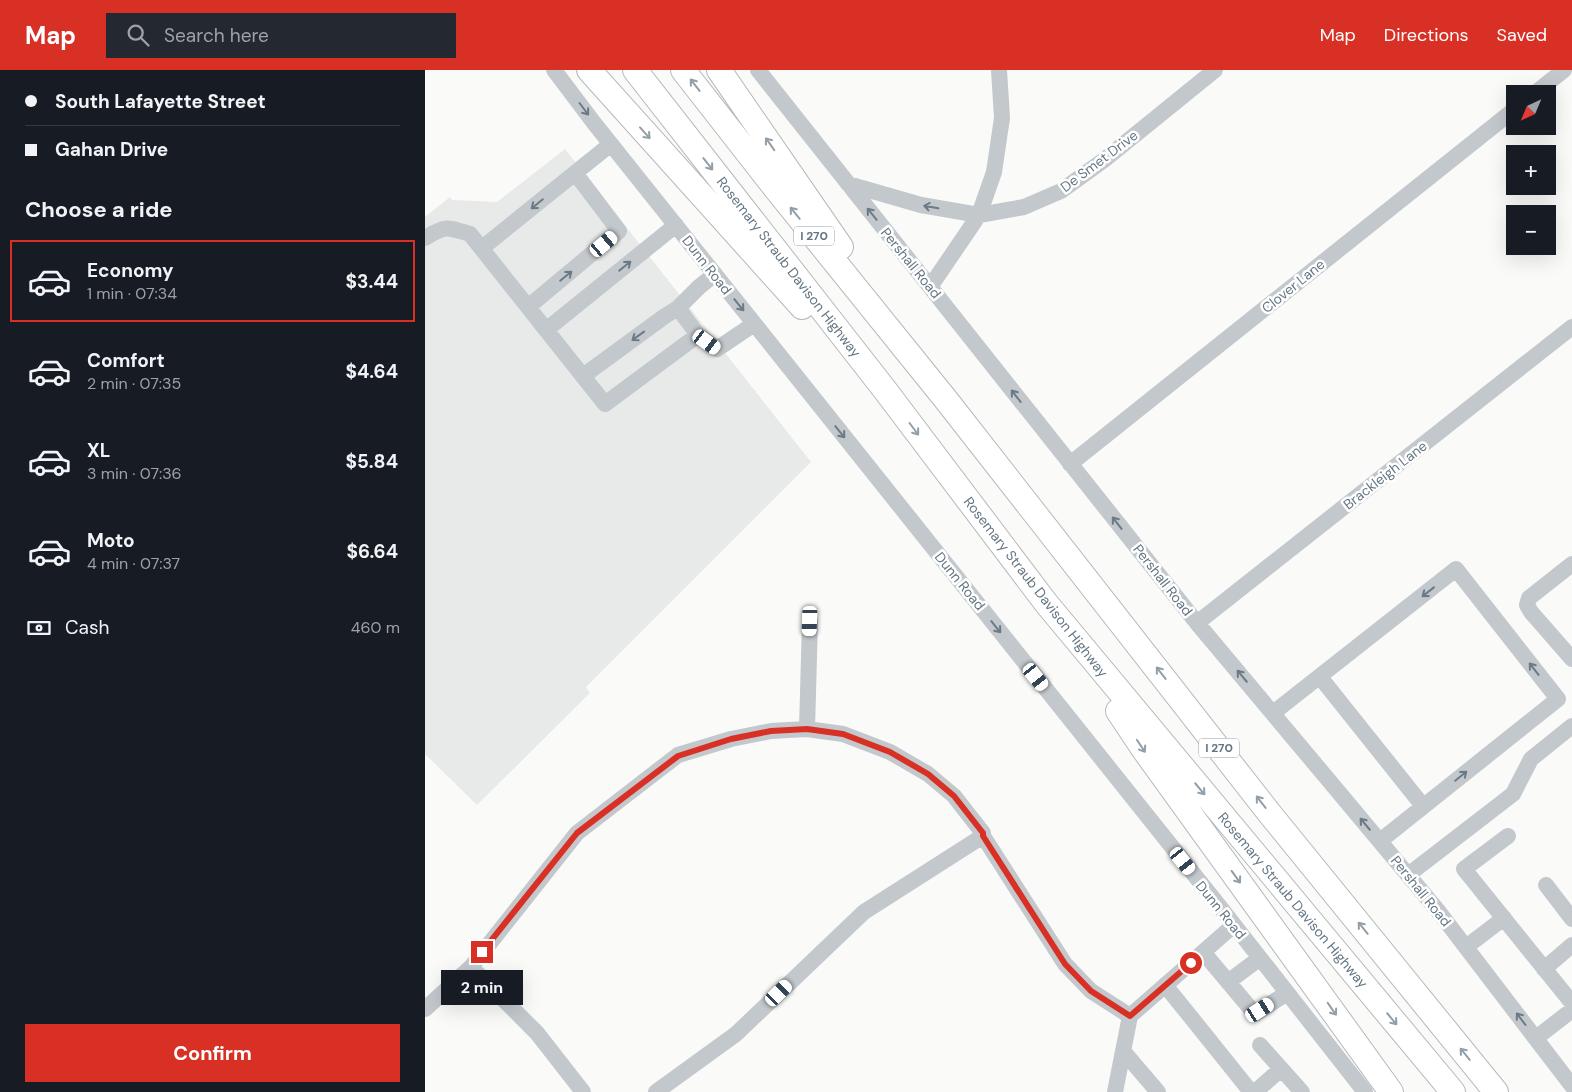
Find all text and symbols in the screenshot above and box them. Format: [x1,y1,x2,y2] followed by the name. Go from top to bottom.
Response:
[106,13,456,58] search box
[25,20,76,51] text: Map
[124,21,152,49] icon: search
[164,23,269,48] text: Search here
[1320,23,1356,47] text: Map
[1384,23,1469,47] text: Directions
[1497,23,1547,47] text: Saved
[689,79,700,92] one-way arrow
[1506,85,1556,135] north arrow
[1506,85,1556,255] map controls
[55,89,266,114] text: South Lafayette Street
[578,102,589,115] one-way arrow
[639,126,651,139] one-way arrow
[1057,126,1141,196] street label: De Smet Drive
[55,137,168,162] text: Gahan Drive
[765,138,775,152] one-way arrow
[1506,145,1556,195] button: +
[703,157,714,170] one-way arrow
[713,173,865,361] street label: Rosemary Straub Davison Highway
[25,195,173,224] text: Choose a ride
[531,198,544,209] one-way arrow
[923,201,939,211] one-way arrow
[1506,205,1556,255] button: −
[790,207,801,220] one-way arrow
[866,208,877,221] one-way arrow
[877,224,945,302] street label: Pershall Road
[794,227,834,246] road number: I 270
[587,229,620,259] car
[678,232,736,298] street label: Dunn Road
[1258,255,1328,317] street label: Clover Lane
[87,258,174,283] text: Economy
[27,259,72,304] icon: car
[618,261,631,272] one-way arrow
[346,269,398,294] text: $3.44
[559,270,572,281] one-way arrow
[87,283,177,304] text: 1 min · 07:34
[734,298,744,312] one-way arrow
[690,327,723,357] car
[632,330,645,341] one-way arrow
[87,348,165,373] text: Comfort
[27,349,72,394] icon: car
[346,359,398,384] text: $4.64
[87,373,181,394] text: 2 min · 07:35
[1011,390,1022,403] one-way arrow
[909,422,919,436] one-way arrow
[835,425,846,438] one-way arrow
[1340,437,1430,513] street label: Brackleigh Lane
[87,438,110,463] text: XL
[27,439,72,484] icon: car
[346,449,398,474] text: $5.84
[87,463,182,484] text: 3 min · 07:36
[960,493,1112,681] street label: Rosemary Straub Davison Highway
[1112,517,1123,530] one-way arrow
[87,528,135,553] text: Moto
[27,529,72,574] icon: car
[347,539,398,564] text: $6.64
[1129,541,1197,619] street label: Pershall Road
[931,548,989,614] street label: Dunn Road
[87,553,180,574] text: 4 min · 07:37
[1421,587,1435,597] one-way arrow
[801,606,818,636] car
[25,614,53,642] icon: cash
[65,615,109,640] text: Cash
[351,617,400,638] text: 460 m
[991,620,1002,633] one-way arrow
[1020,661,1051,693] car
[1529,662,1540,675] one-way arrow
[1156,667,1167,680] one-way arrow
[1236,670,1248,683] one-way arrow
[1136,738,1146,752] one-way arrow
[1199,738,1239,758] road number: I 270
[1454,771,1468,781] one-way arrow
[1194,782,1205,795] one-way arrow
[1256,795,1266,809] one-way arrow
[1214,808,1372,992] street label: Rosemary Straub Davison Highway
[1360,817,1371,830] one-way arrow
[1167,845,1198,877] car
[1387,852,1455,930] street label: Pershall Road
[1231,870,1242,883] one-way arrow
[1192,877,1250,943] street label: Dunn Road
[1358,922,1369,935] one-way arrow
[471,941,493,963] route end
[1180,952,1202,974] route start
[441,970,523,1004] callout: 2 min
[461,977,503,998] text: 2 min
[763,977,795,1009] car
[1243,996,1276,1024] car
[1327,1002,1337,1016] one-way arrow
[1386,1012,1398,1025] one-way arrow
[1516,1013,1527,1026] one-way arrow
[25,1024,400,1082] button: Confirm
[1460,1048,1471,1061] one-way arrow

